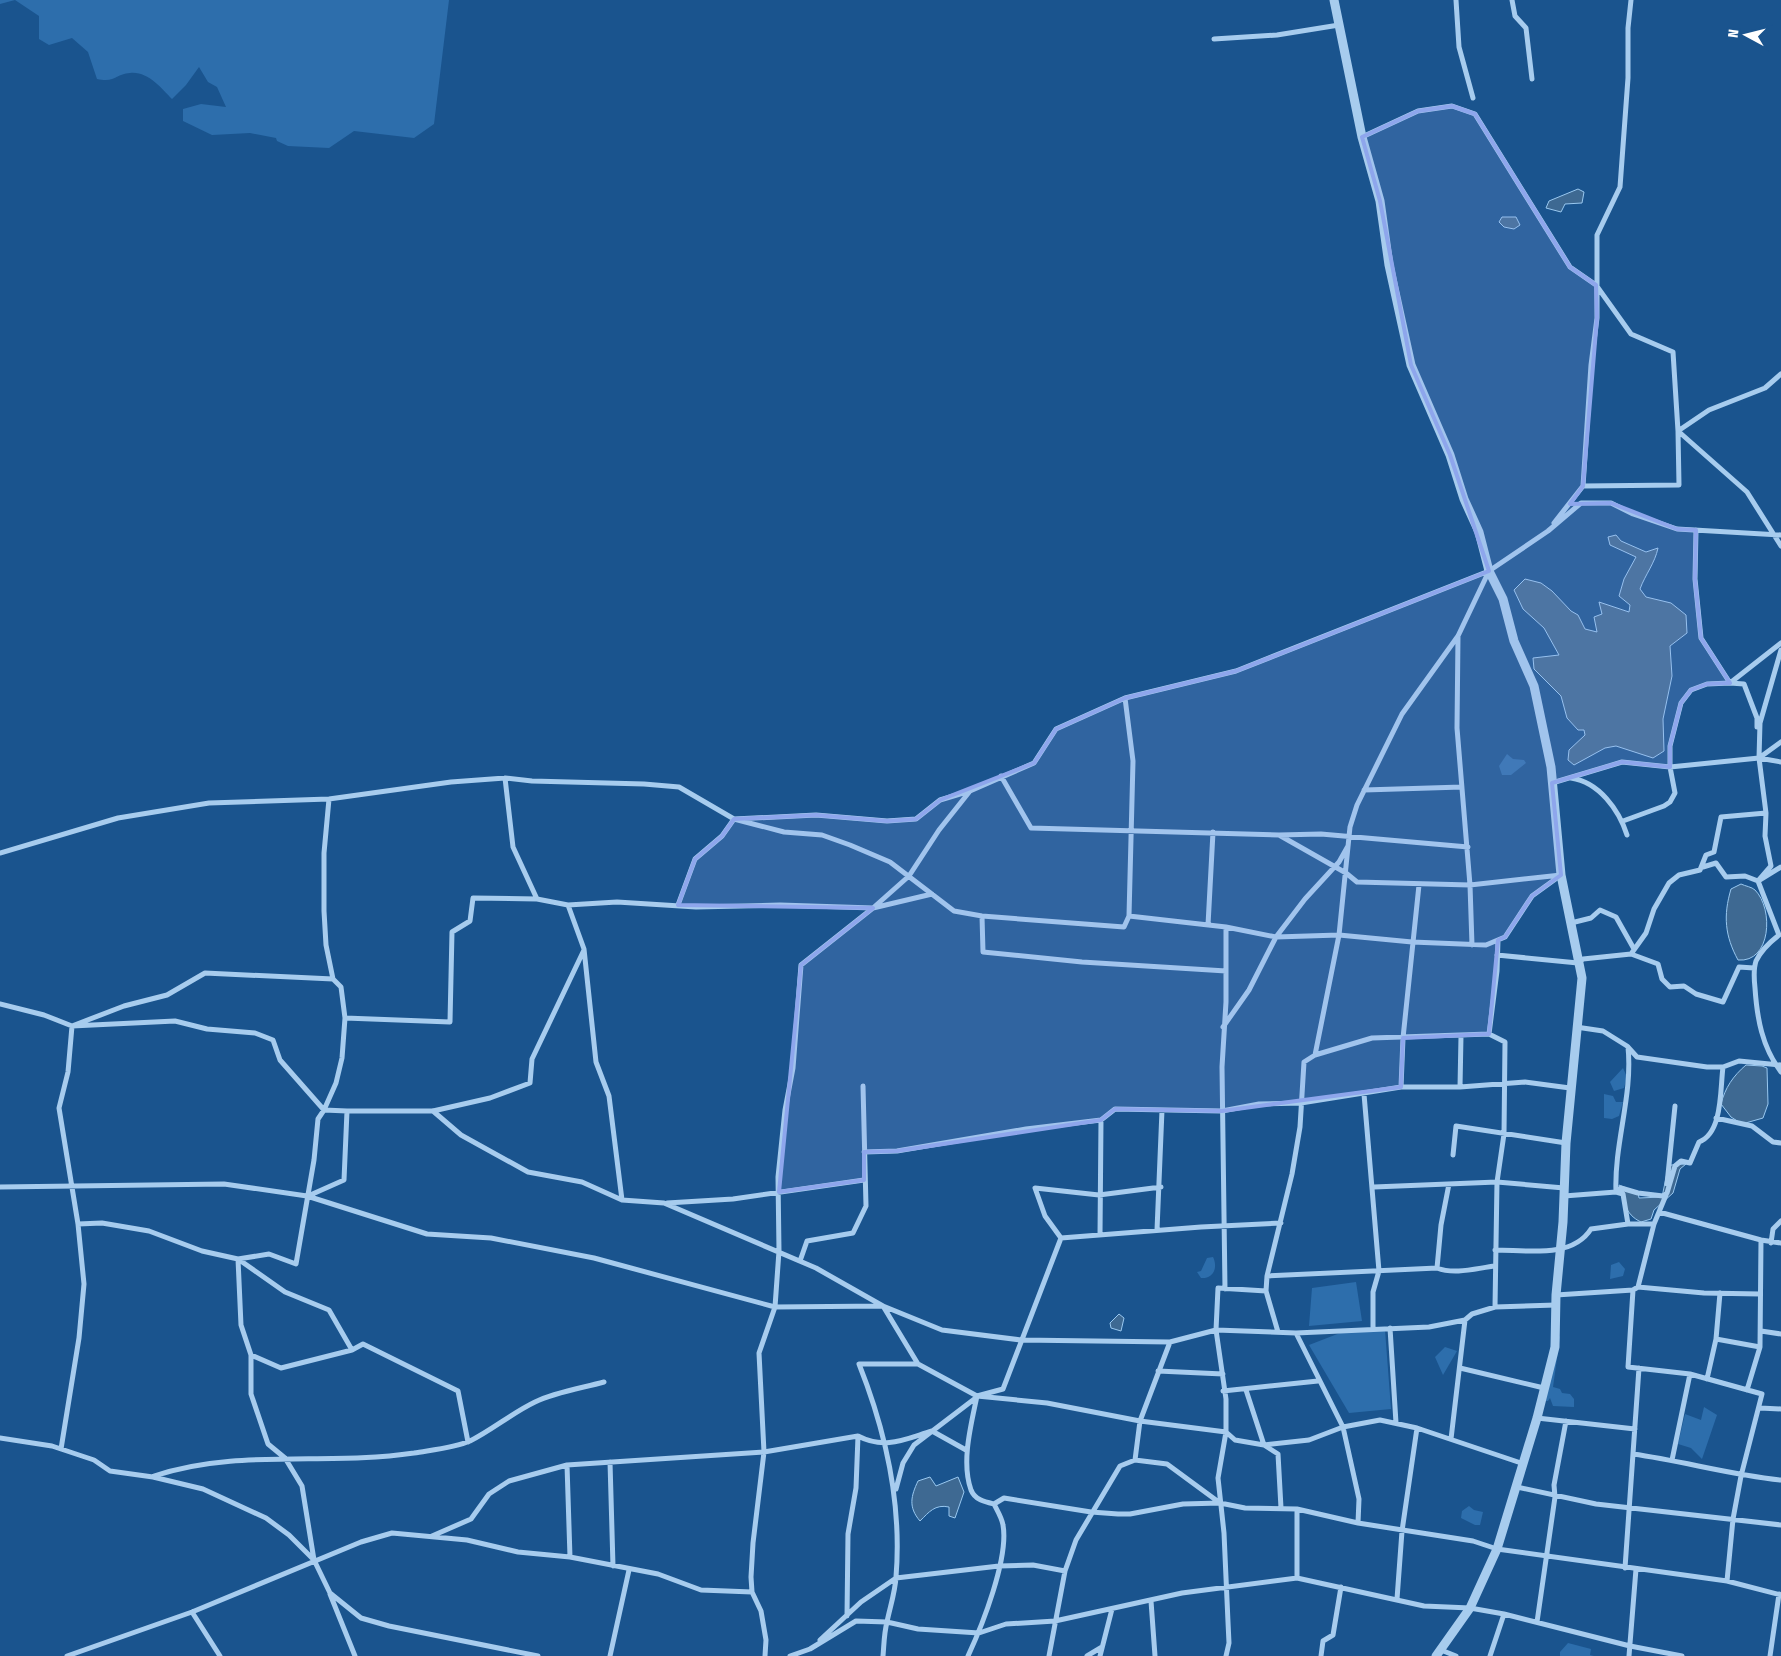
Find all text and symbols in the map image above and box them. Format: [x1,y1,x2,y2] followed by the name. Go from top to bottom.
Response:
[1721,10,1771,60] north arrow
[1725,28,1743,39] text: N

